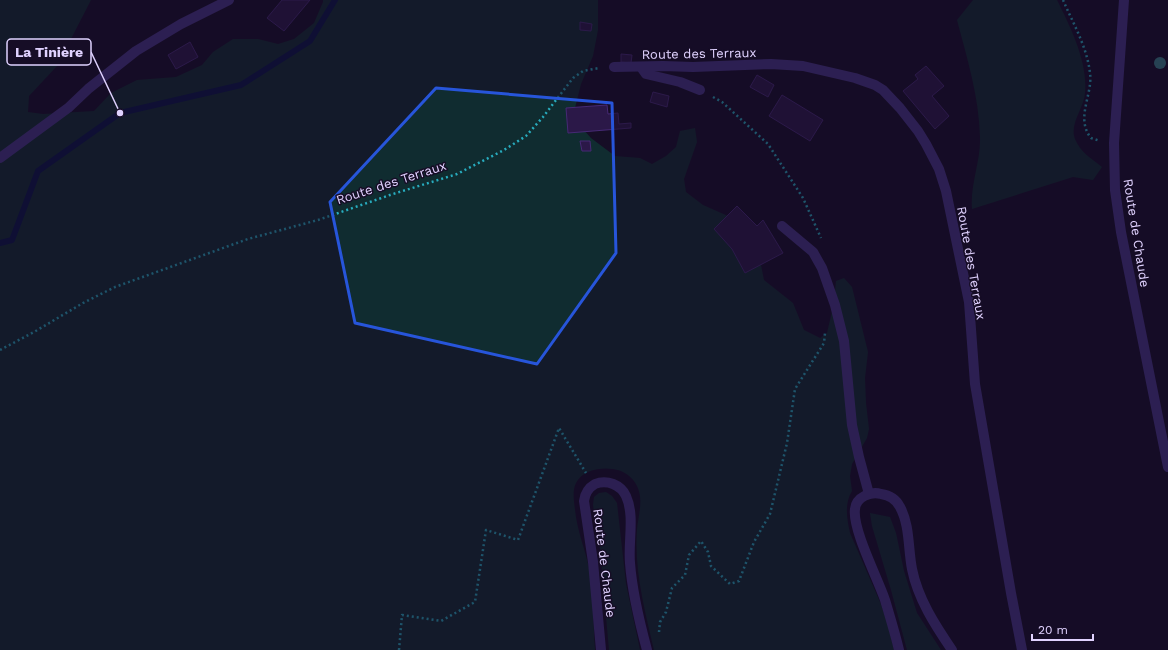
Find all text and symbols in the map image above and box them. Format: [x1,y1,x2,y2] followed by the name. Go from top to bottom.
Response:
[7,39,91,65] callout: La Tinière
[15,44,83,60] text: La Tinière
[641,45,757,62] street label: Route des Terraux
[334,158,448,207] street label: Route des Terraux
[1121,178,1152,288] street label: Route de Chaude
[954,205,989,321] street label: Route des Terraux
[590,508,619,618] street label: Route de Chaude
[1032,616,1093,642] scale bar
[1038,623,1068,637] text: 20 m

